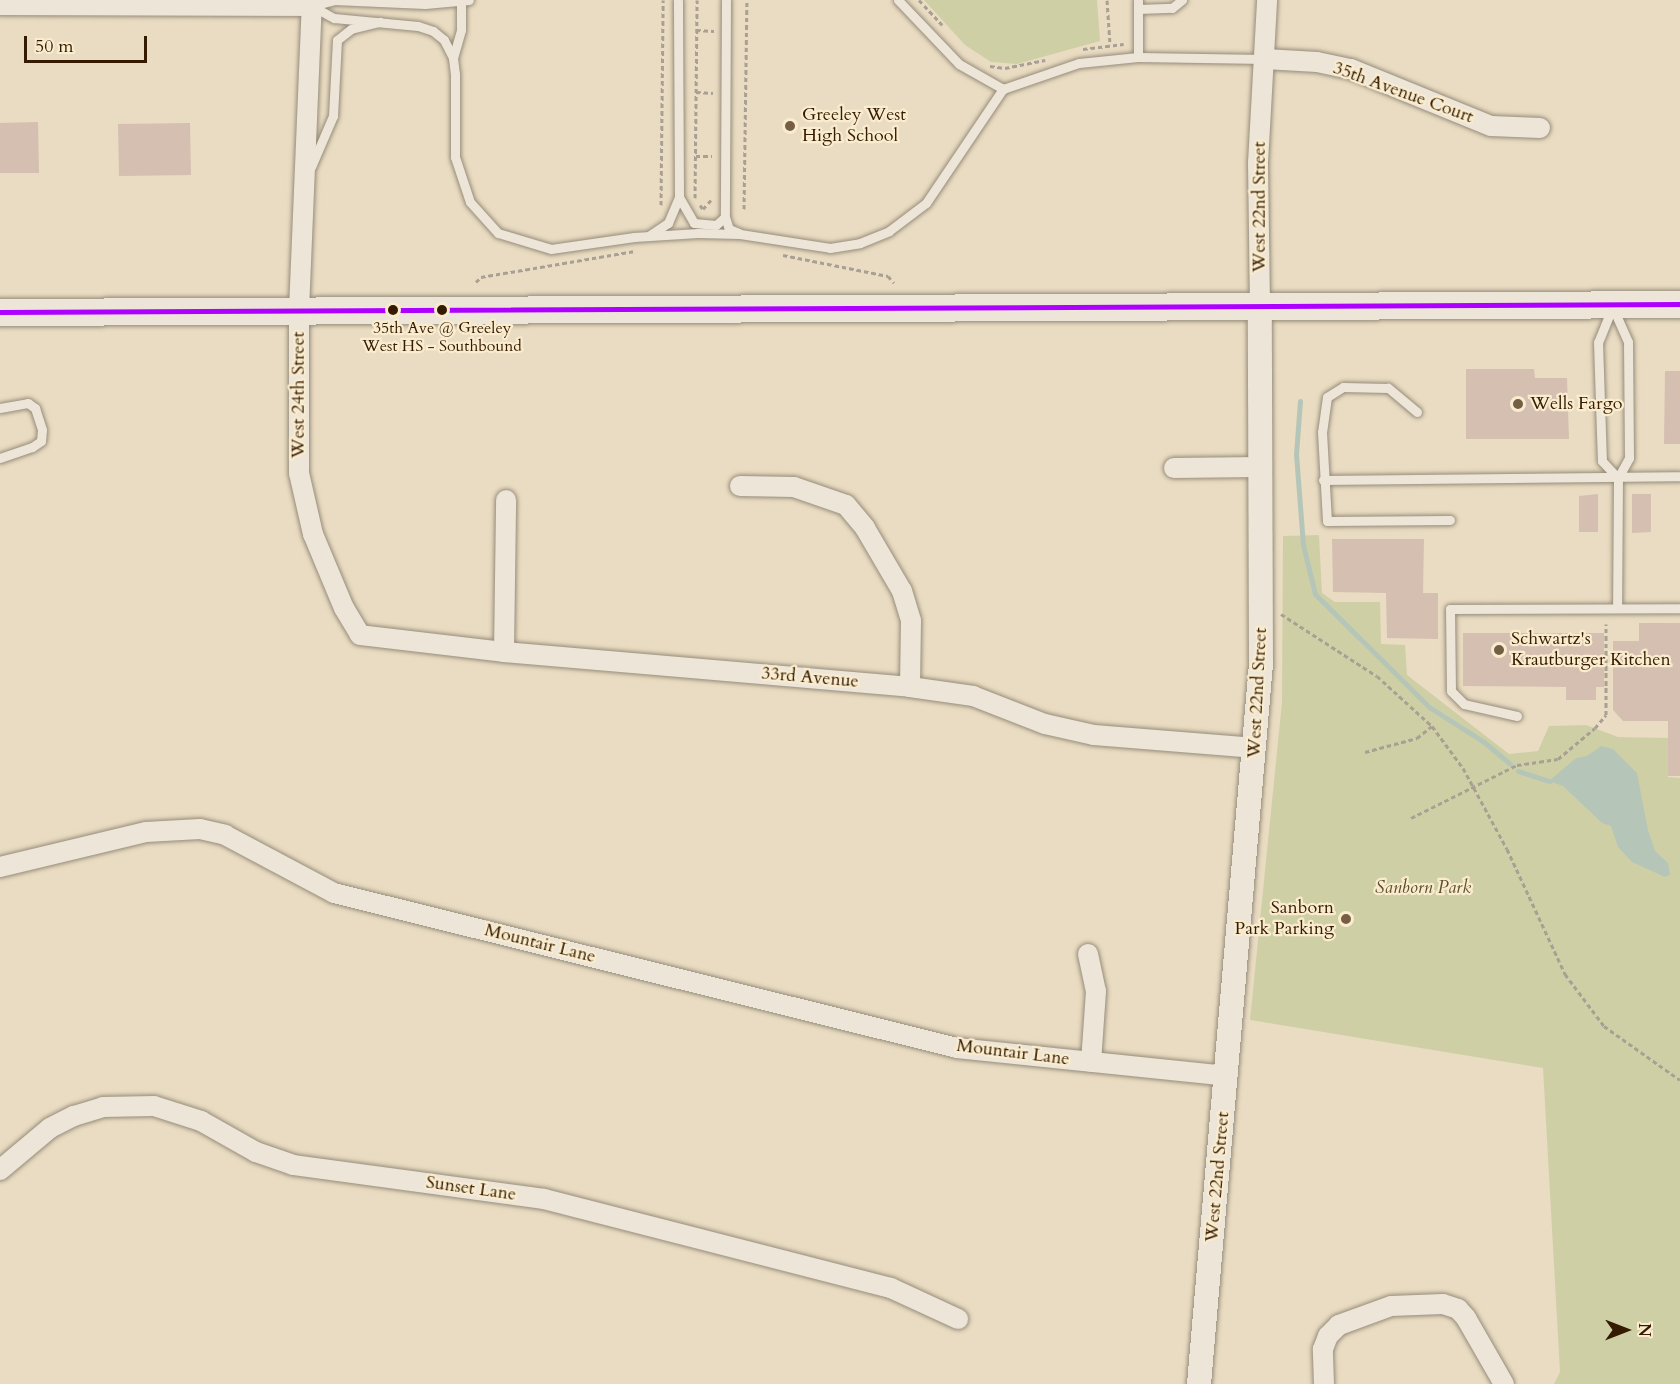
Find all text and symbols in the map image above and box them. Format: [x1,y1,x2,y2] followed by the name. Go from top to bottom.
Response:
[27,24,150,62] scale bar
[35,34,74,59] text: 50 m
[1330,58,1476,128] street label: 35th Avenue Court
[802,105,906,148] place label: Greeley West High School
[783,119,797,133] marker: Greeley West High School
[1249,142,1271,272] street label: West 22nd Street
[387,304,399,316] unlabelled marker
[436,304,448,316] marker: 35th Ave @ Greeley West HS - Southbound
[362,318,522,356] place label: 35th Ave @ Greeley West HS - Southbound
[288,332,310,458] street label: West 24th Street
[1530,393,1622,415] place label: Wells Fargo
[1511,397,1525,411] marker: Wells Fargo
[1244,627,1272,759] street label: West 22nd Street
[1511,629,1671,672] place label: Schwartz's Krautburger Kitchen
[1492,643,1506,657] marker: Schwartz's Krautburger Kitchen
[760,663,860,693] street label: 33rd Avenue
[1375,877,1471,899] park label: Sanborn Park
[1235,898,1334,940] place label: Sanborn Park Parking
[1339,912,1353,926] marker: Sanborn Park Parking
[482,920,598,968] street label: Mountair Lane
[955,1035,1071,1071] street label: Mountair Lane
[1202,1111,1234,1243] street label: West 22nd Street
[424,1172,518,1206] street label: Sunset Lane
[1596,1300,1656,1360] north arrow
[1633,1323,1655,1337] text: N

